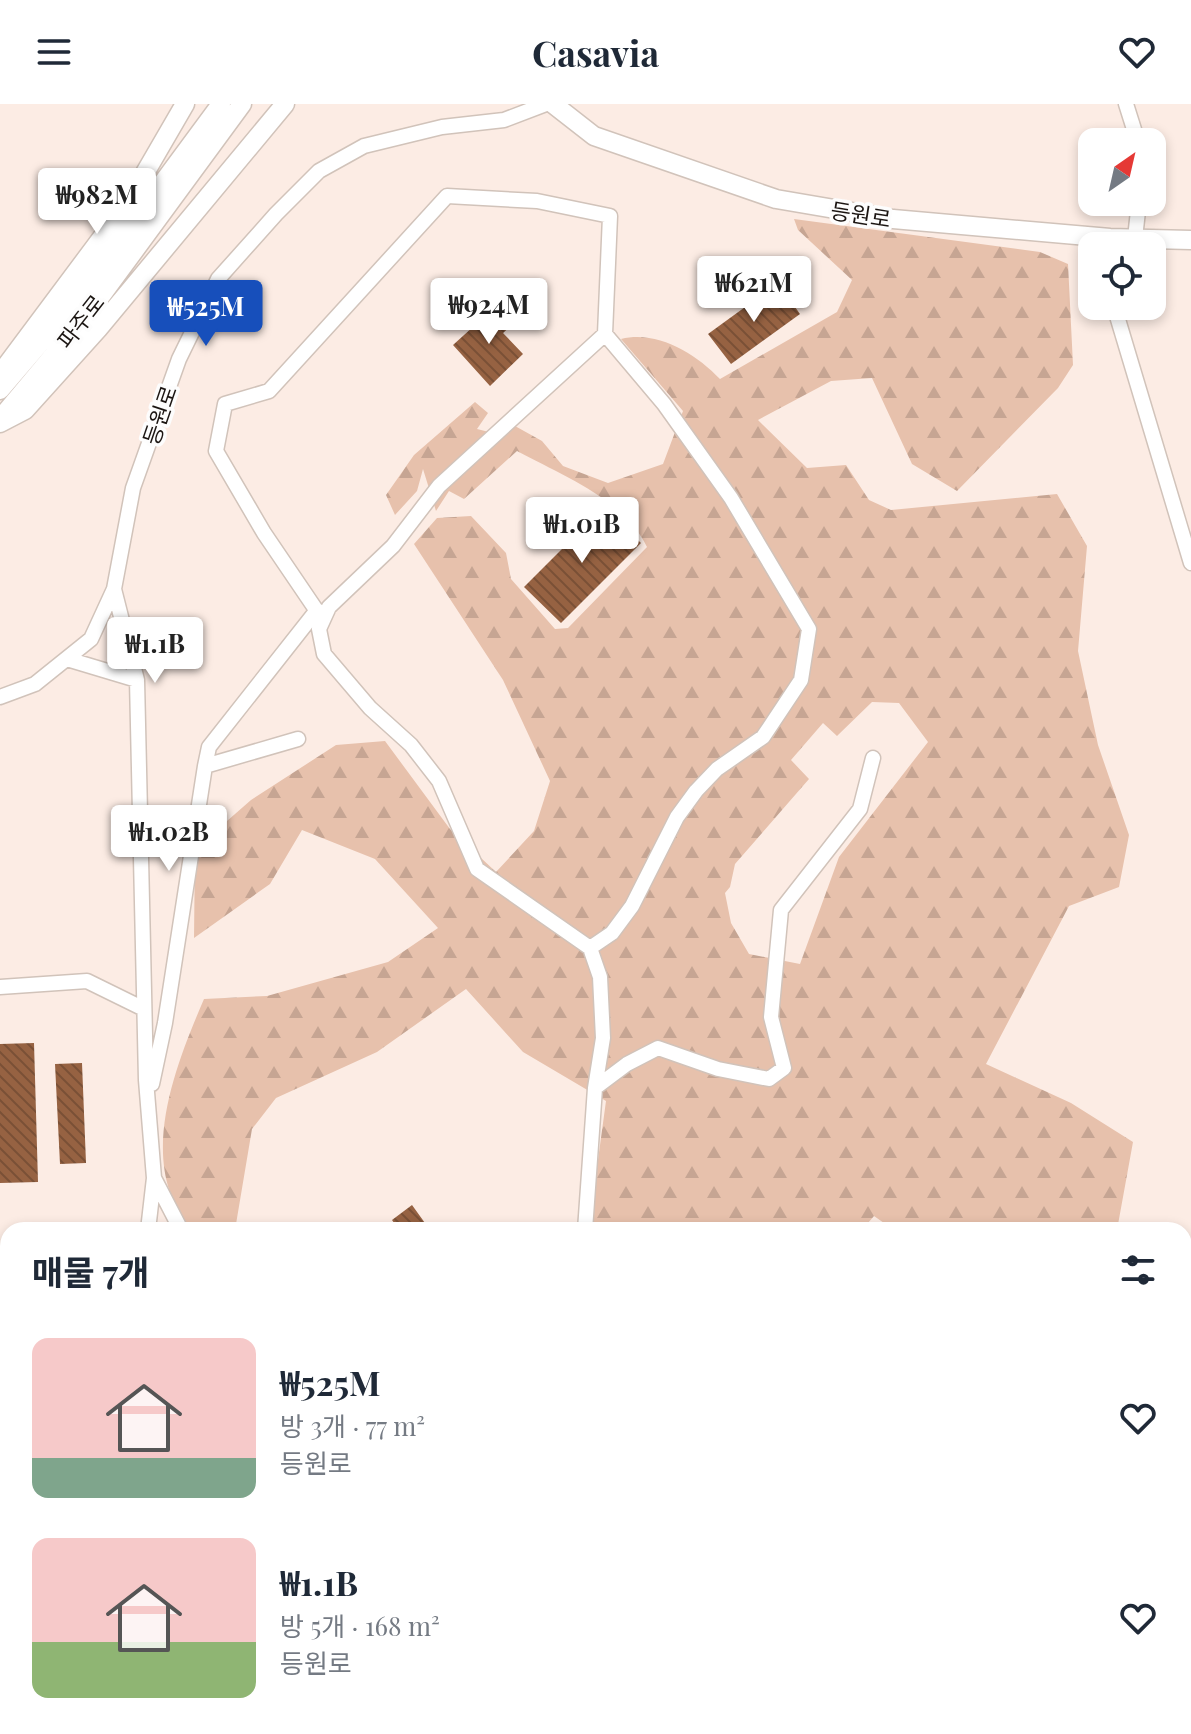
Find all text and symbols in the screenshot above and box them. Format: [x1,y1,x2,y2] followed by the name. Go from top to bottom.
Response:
[532,28,659,76] text: Casavia
[32,30,76,74] icon: menu
[1115,30,1159,74] icon: heart
[1078,128,1166,216] north arrow
[1078,128,1166,320] map controls
[41,168,153,236] pin: ₩982M
[56,176,138,211] text: ₩982M
[829,194,893,234] street label: 등원로
[1078,232,1166,320] button: locate
[698,256,810,324] pin: ₩621M
[715,264,793,299] text: ₩621M
[433,278,545,346] pin: ₩924M
[150,280,262,348] pin: ₩525M
[448,286,530,321] text: ₩924M
[49,288,111,354] street label: 파주로
[168,288,244,323] text: ₩525M
[135,381,183,449] street label: 등원로
[517,497,647,565] pin: ₩1.01B
[544,505,620,540] text: ₩1.01B
[99,617,211,685] pin: ₩1.1B
[125,625,185,660] text: ₩1.1B
[104,805,234,873] pin: ₩1.02B
[129,813,209,848] text: ₩1.02B
[32,1248,149,1294] text: 매물 7개
[1116,1248,1160,1292] icon: filters
[280,1359,381,1405] text: ₩525M
[96,1370,192,1466] icon: home
[1116,1396,1160,1440] icon: heart
[280,1408,425,1443] text: 방 3개 · 77 m²
[280,1445,352,1480] text: 등원로
[280,1559,358,1605] text: ₩1.1B
[96,1570,192,1666] icon: home
[1116,1596,1160,1640] icon: heart
[280,1608,440,1643] text: 방 5개 · 168 m²
[280,1645,352,1680] text: 등원로

